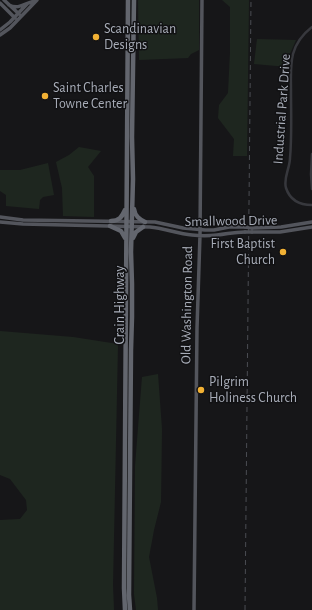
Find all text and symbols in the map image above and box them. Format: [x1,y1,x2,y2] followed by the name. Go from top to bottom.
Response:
[104,21,176,54] place label: Scandinavian Designs
[91,32,101,42] marker: Scandinavian Designs
[270,53,294,165] street label: Industrial Park Drive
[53,80,127,112] place label: Saint Charles Towne Center
[40,91,50,101] marker: Saint Charles Towne Center
[185,212,277,230] street label: Smallwood Drive
[210,236,275,268] place label: First Baptist Church
[178,246,196,364] street label: Old Washington Road
[278,247,288,257] marker: First Baptist Church
[112,265,128,345] street label: Crain Highway
[209,374,297,406] place label: Pilgrim Holiness Church
[196,385,206,395] marker: Pilgrim Holiness Church

